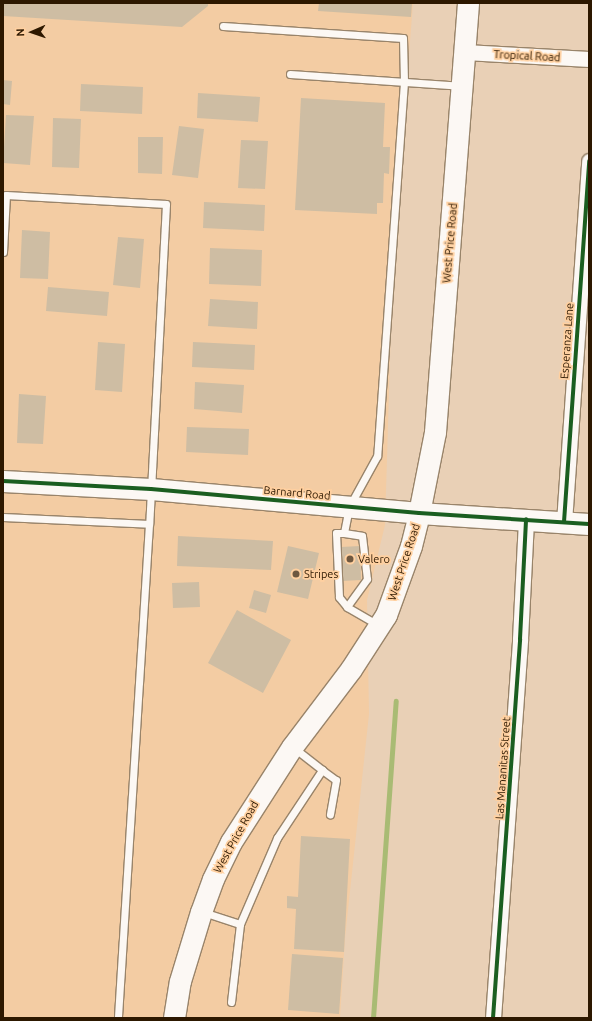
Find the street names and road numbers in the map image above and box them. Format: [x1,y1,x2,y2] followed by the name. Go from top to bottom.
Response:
[493,48,561,64] street label: Tropical Road
[440,203,460,283] street label: West Price Road
[558,302,576,380] street label: Esperanza Lane
[263,483,331,503] street label: Barnard Road
[385,522,423,602] street label: West Price Road
[493,716,513,820] street label: Las Mananitas Street
[211,799,261,875] street label: West Price Road

